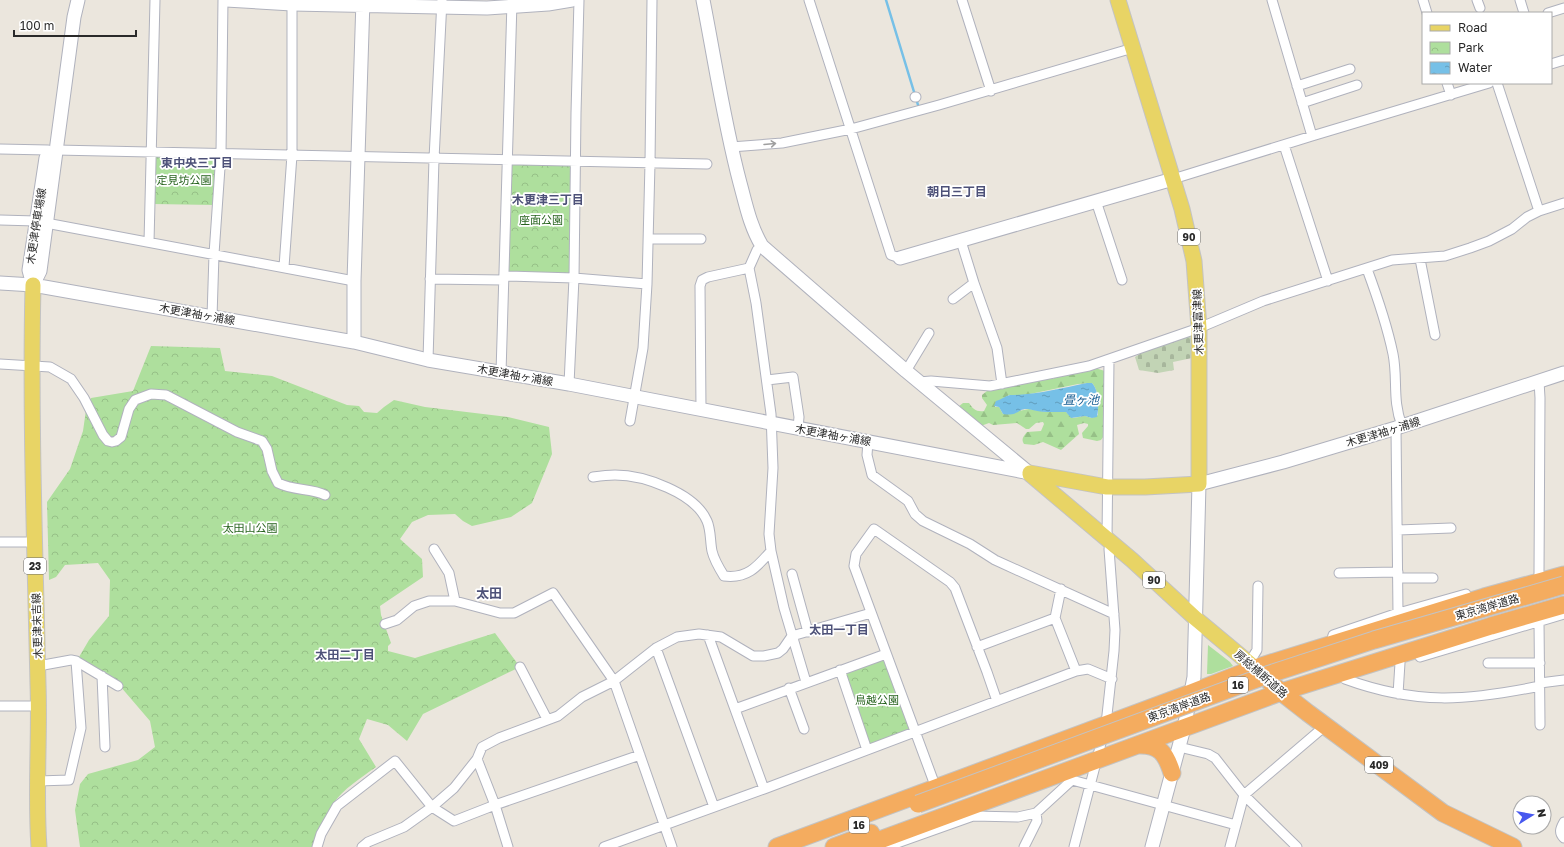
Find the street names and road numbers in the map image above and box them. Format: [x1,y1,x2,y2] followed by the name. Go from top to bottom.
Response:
[23,187,48,265] street label: 木更津停車場線
[1178,229,1200,245] road number: 90
[1190,289,1205,355] street label: 木更津富津線
[158,300,236,327] street label: 木更津袖ヶ浦線
[476,361,554,388] street label: 木更津袖ヶ浦線
[1344,414,1422,449] street label: 木更津袖ヶ浦線
[794,421,872,448] street label: 木更津袖ヶ浦線
[24,558,46,574] road number: 23
[1143,572,1165,588] road number: 90
[1453,591,1520,622] street label: 東京湾岸道路
[29,593,44,659] street label: 木更津末吉線
[1232,647,1290,700] street label: 房総横断道路
[1228,677,1248,693] road number: 16
[1146,689,1212,724] street label: 東京湾岸道路
[1365,757,1393,773] road number: 409
[849,817,869,833] road number: 16

